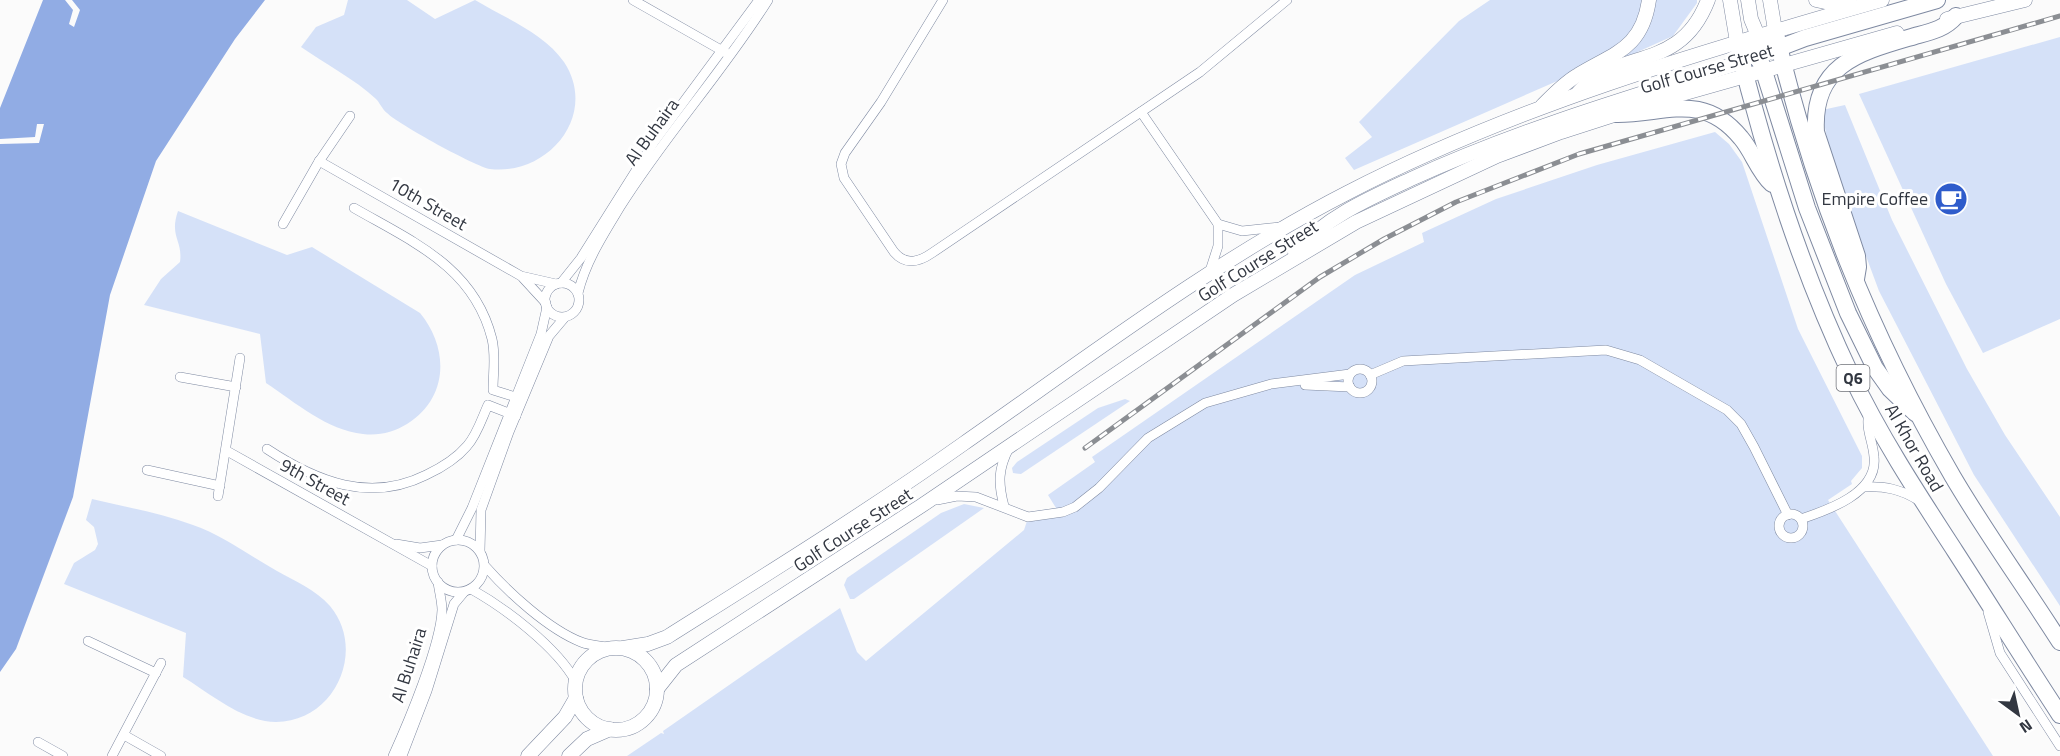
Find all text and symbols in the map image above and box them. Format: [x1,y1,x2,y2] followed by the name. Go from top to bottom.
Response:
[1637,36,1777,100] street label: Golf Course Street
[618,92,685,171] street label: Al Buhaira
[384,170,473,237] street label: 10th Street
[1933,181,1969,217] cafe icon: Empire Coffee
[1821,185,1928,212] place label: Empire Coffee
[1192,212,1324,308] street label: Golf Course Street
[1836,365,1870,391] road number: Q6
[1878,399,1950,497] street label: Al Khor Road
[275,451,356,512] street label: 9th Street
[788,480,918,578] street label: Golf Course Street
[384,624,433,706] street label: Al Buhaira
[1988,684,2048,744] north arrow
[2015,713,2037,740] text: N

